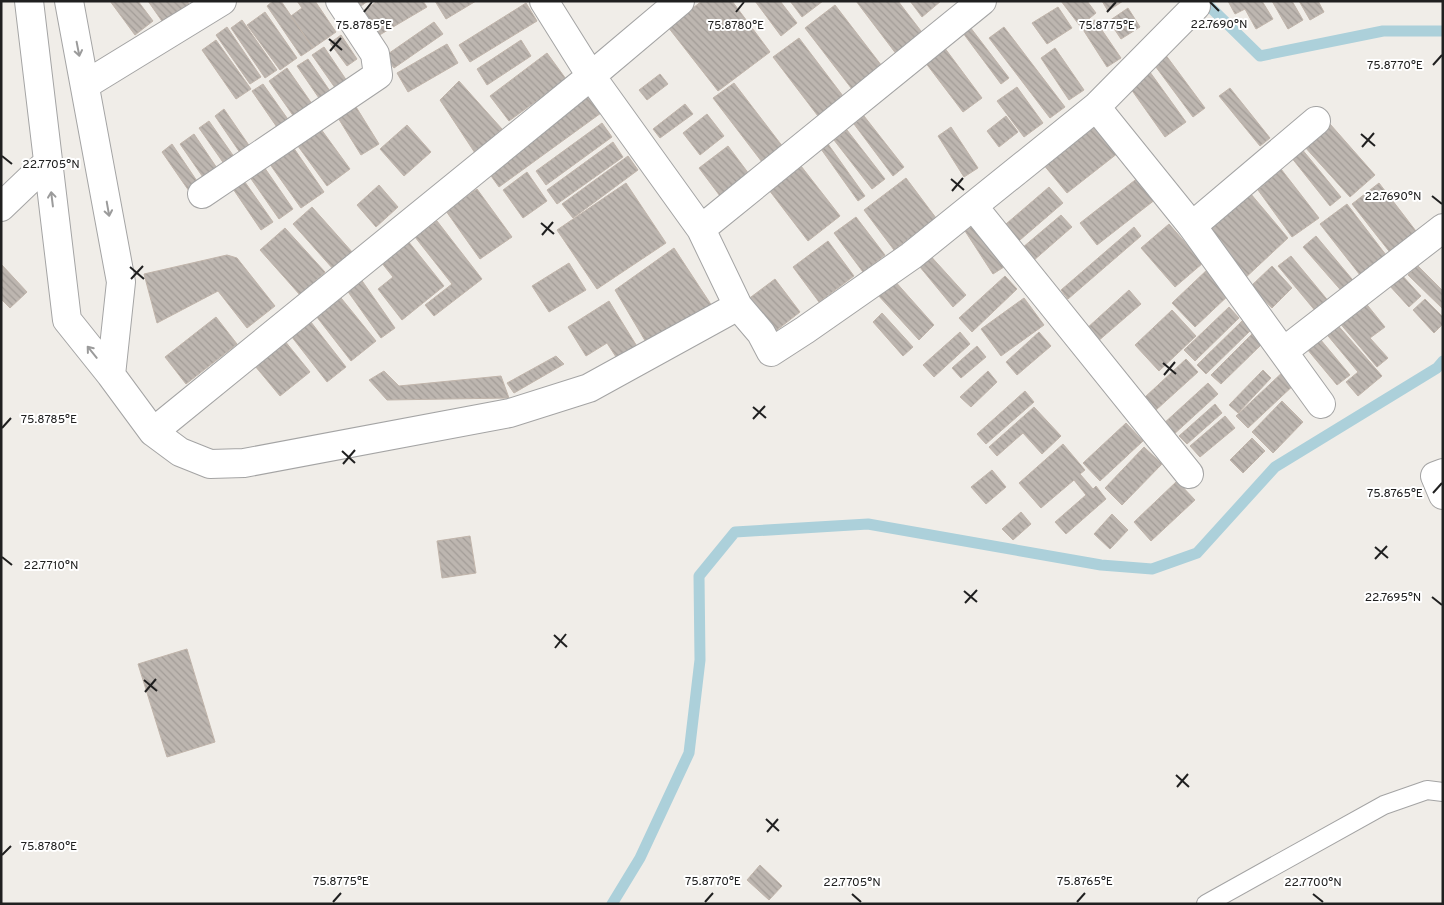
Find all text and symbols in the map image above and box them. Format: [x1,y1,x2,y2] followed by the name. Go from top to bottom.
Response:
[1191,17,1247,33] text: 22.7690°N
[336,18,392,34] text: 75.8785°E
[708,18,764,34] text: 75.8780°E
[1079,18,1135,34] text: 75.8775°E
[74,41,84,57] one-way arrow
[1367,58,1423,74] text: 75.8770°E
[22,157,80,173] text: 22.7705°N
[1365,189,1421,205] text: 22.7690°N
[47,191,57,207] one-way arrow
[103,201,113,217] one-way arrow
[87,346,98,359] one-way arrow
[21,412,77,428] text: 75.8785°E
[1367,486,1423,502] text: 75.8765°E
[24,558,78,574] text: 22.7710°N
[1365,590,1421,606] text: 22.7695°N
[21,839,77,855] text: 75.8780°E
[313,874,369,890] text: 75.8775°E
[685,874,741,890] text: 75.8770°E
[1057,874,1113,890] text: 75.8765°E
[823,875,881,891] text: 22.7705°N
[1284,875,1342,891] text: 22.7700°N

